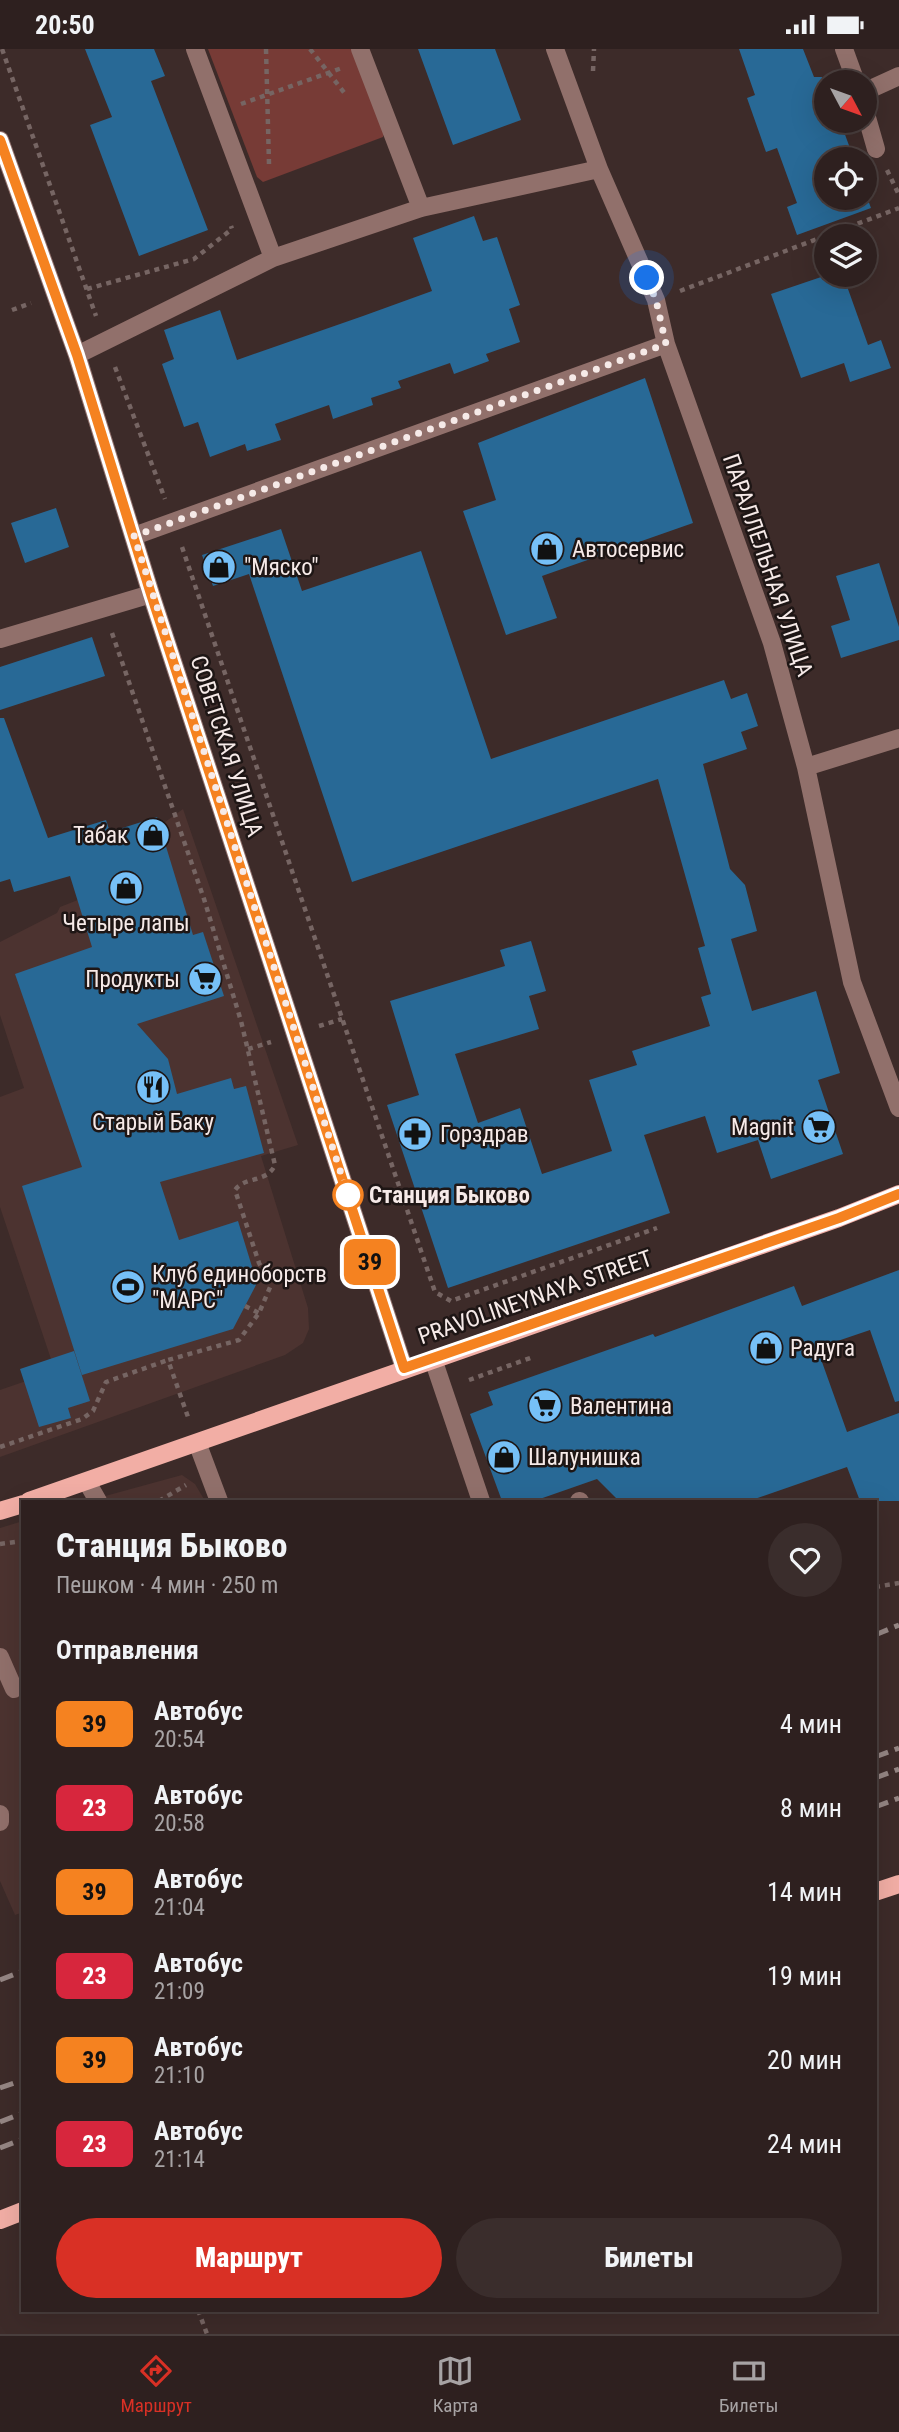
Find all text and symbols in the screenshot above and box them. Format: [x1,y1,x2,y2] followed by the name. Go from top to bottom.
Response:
[35,10,95,40] text: 20:50
[814,70,877,133] north arrow
[814,70,877,287] map controls
[814,147,877,210] button: locate
[814,224,877,287] button: layers
[629,260,664,295] your location
[717,450,818,680] street label: ПАРАЛЛЕЛЬНАЯ УЛИЦА
[528,530,566,568] shop icon: Автосервис
[572,536,684,563] place label: Автосервис
[200,548,238,586] shop icon: "Мяско"
[244,554,319,581] place label: "Мяско"
[185,652,269,840] street label: СОВЕТСКАЯ УЛИЦА
[134,816,172,854] shop icon: Табак
[73,822,128,849] place label: Табак
[107,869,145,907] shop icon: Четыре лапы
[62,910,190,937] place label: Четыре лапы
[186,960,224,998] supermarket icon: Продукты
[85,966,180,993] place label: Продукты
[134,1068,172,1106] restaurant icon: Старый Баку
[800,1108,838,1146] supermarket icon: Magnit
[92,1109,214,1136] place label: Старый Баку
[731,1114,794,1141] place label: Magnit
[396,1115,434,1153] pharmacy icon: Горздрав
[440,1121,529,1148] place label: Горздрав
[333,1180,363,1210] marker: Станция Быково
[369,1182,530,1209] place label: Станция Быково
[338,1239,402,1285] line badge: 39
[415,1245,656,1350] street label: PRAVOLINEYNAYA STREET
[358,1248,382,1276] text: 39
[152,1261,327,1314] place label: Клуб единоборств "МАРС"
[109,1268,147,1306] sports icon: Клуб единоборств "МАРС"
[747,1329,785,1367] shop icon: Радуга
[790,1335,855,1362] place label: Радуга
[526,1387,564,1425] supermarket icon: Валентина
[570,1393,672,1420] place label: Валентина
[485,1438,523,1476] shop icon: Шалунишка
[528,1444,641,1471] place label: Шалунишка
[768,1523,842,1597] button: heart
[56,1526,287,1565] text: Станция Быково
[56,1572,278,1599] text: Пешком · 4 мин · 250 m
[56,1635,199,1665] text: Отправления
[154,1696,243,1726] text: Автобус
[780,1709,842,1739] text: 4 мин
[82,1710,107,1738] text: 39
[154,1726,205,1753] text: 20:54
[154,1780,243,1810] text: Автобус
[780,1793,842,1823] text: 8 мин
[82,1794,107,1822] text: 23
[154,1810,205,1837] text: 20:58
[154,1864,243,1894] text: Автобус
[767,1877,842,1907] text: 14 мин
[82,1878,107,1906] text: 39
[154,1894,205,1921] text: 21:04
[154,1948,243,1978] text: Автобус
[767,1961,842,1991] text: 19 мин
[82,1962,107,1990] text: 23
[154,1978,205,2005] text: 21:09
[154,2032,243,2062] text: Автобус
[767,2045,842,2075] text: 20 мин
[82,2046,107,2074] text: 39
[154,2062,205,2089] text: 21:10
[154,2116,243,2146] text: Автобус
[767,2129,842,2159] text: 24 мин
[82,2130,107,2158] text: 23
[154,2146,205,2173] text: 21:14
[56,2218,442,2298] button: Маршрут
[456,2218,842,2298] button: Билеты
[120,2352,192,2417] tab: Маршрут
[433,2352,478,2417] tab: Карта
[719,2352,779,2417] tab: Билеты

